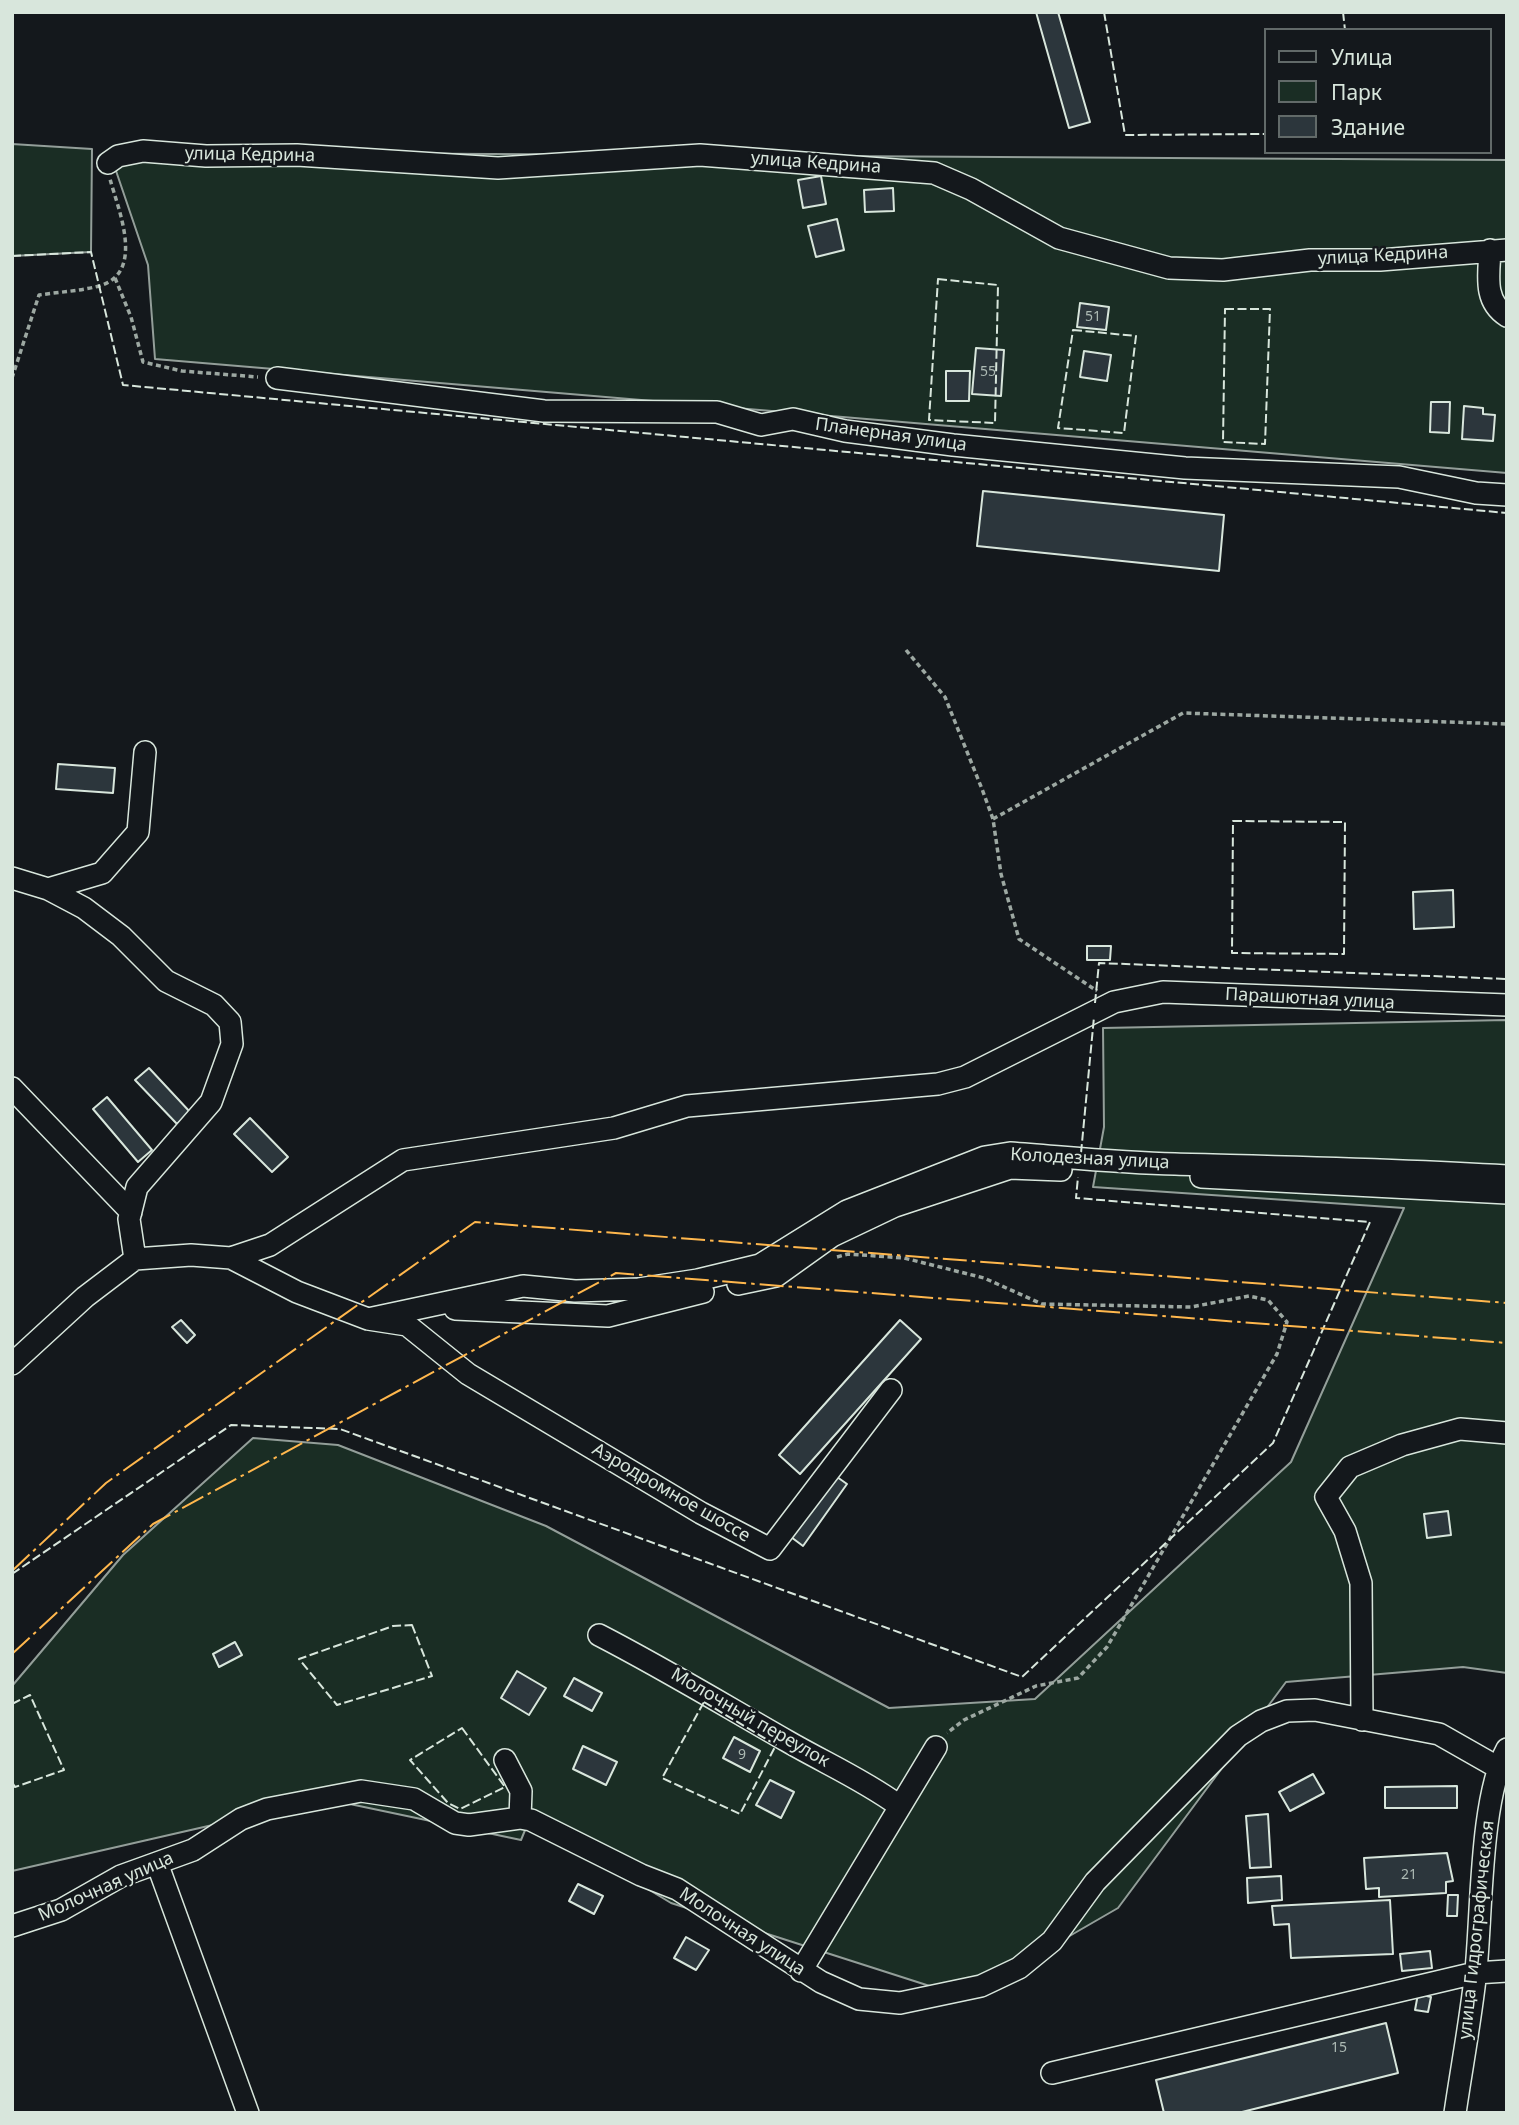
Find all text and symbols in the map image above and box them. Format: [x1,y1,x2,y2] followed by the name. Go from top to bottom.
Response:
[1264,28,1491,154] legend
[1331,43,1393,71] text: Улица
[1331,78,1382,106] text: Парк
[1331,113,1405,141] text: Здание
[185,143,315,167] street label: улица Кедрина
[750,148,882,178] street label: улица Кедрина
[1317,242,1449,270] street label: улица Кедрина
[1085,309,1101,325] house number: 51
[980,364,996,380] house number: 55
[814,414,968,456] street label: Планерная улица
[1225,984,1395,1014] street label: Парашютная улица
[1010,1144,1170,1174] street label: Колодезная улица
[588,1439,754,1547] street label: Аэродромное шоссе
[667,1664,833,1772] street label: Молочный переулок
[738,1747,746,1763] house number: 9
[1455,1819,1499,2041] street label: улица Гидрографическая
[35,1847,177,1927] street label: Молочная улица
[1401,1867,1417,1883] house number: 21
[675,1883,809,1981] street label: Молочная улица
[1331,2040,1347,2056] house number: 15

